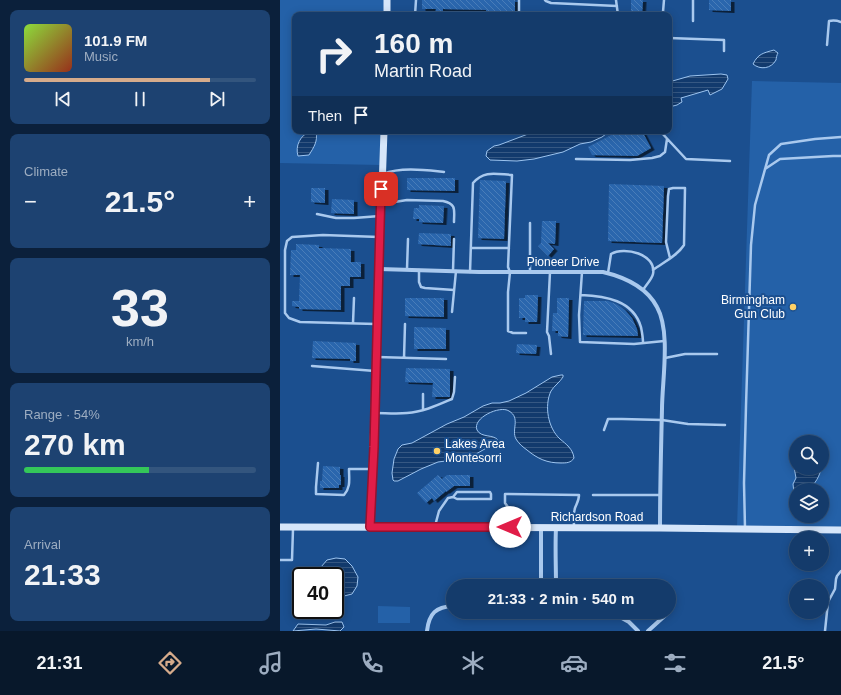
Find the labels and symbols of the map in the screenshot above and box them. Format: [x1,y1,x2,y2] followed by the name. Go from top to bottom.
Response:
[364,172,398,206] pin
[527,255,600,269] street label: Pioneer Drive
[721,293,785,321] place label: Birmingham Gun Club
[788,302,798,312] marker: Birmingham Gun Club
[445,437,505,465] place label: Lakes Area Montesorri
[432,446,442,456] marker: Lakes Area Montesorri
[489,506,531,548] position arrow
[551,510,643,524] street label: Richardson Road
[292,567,344,619] speed limit sign: 40

